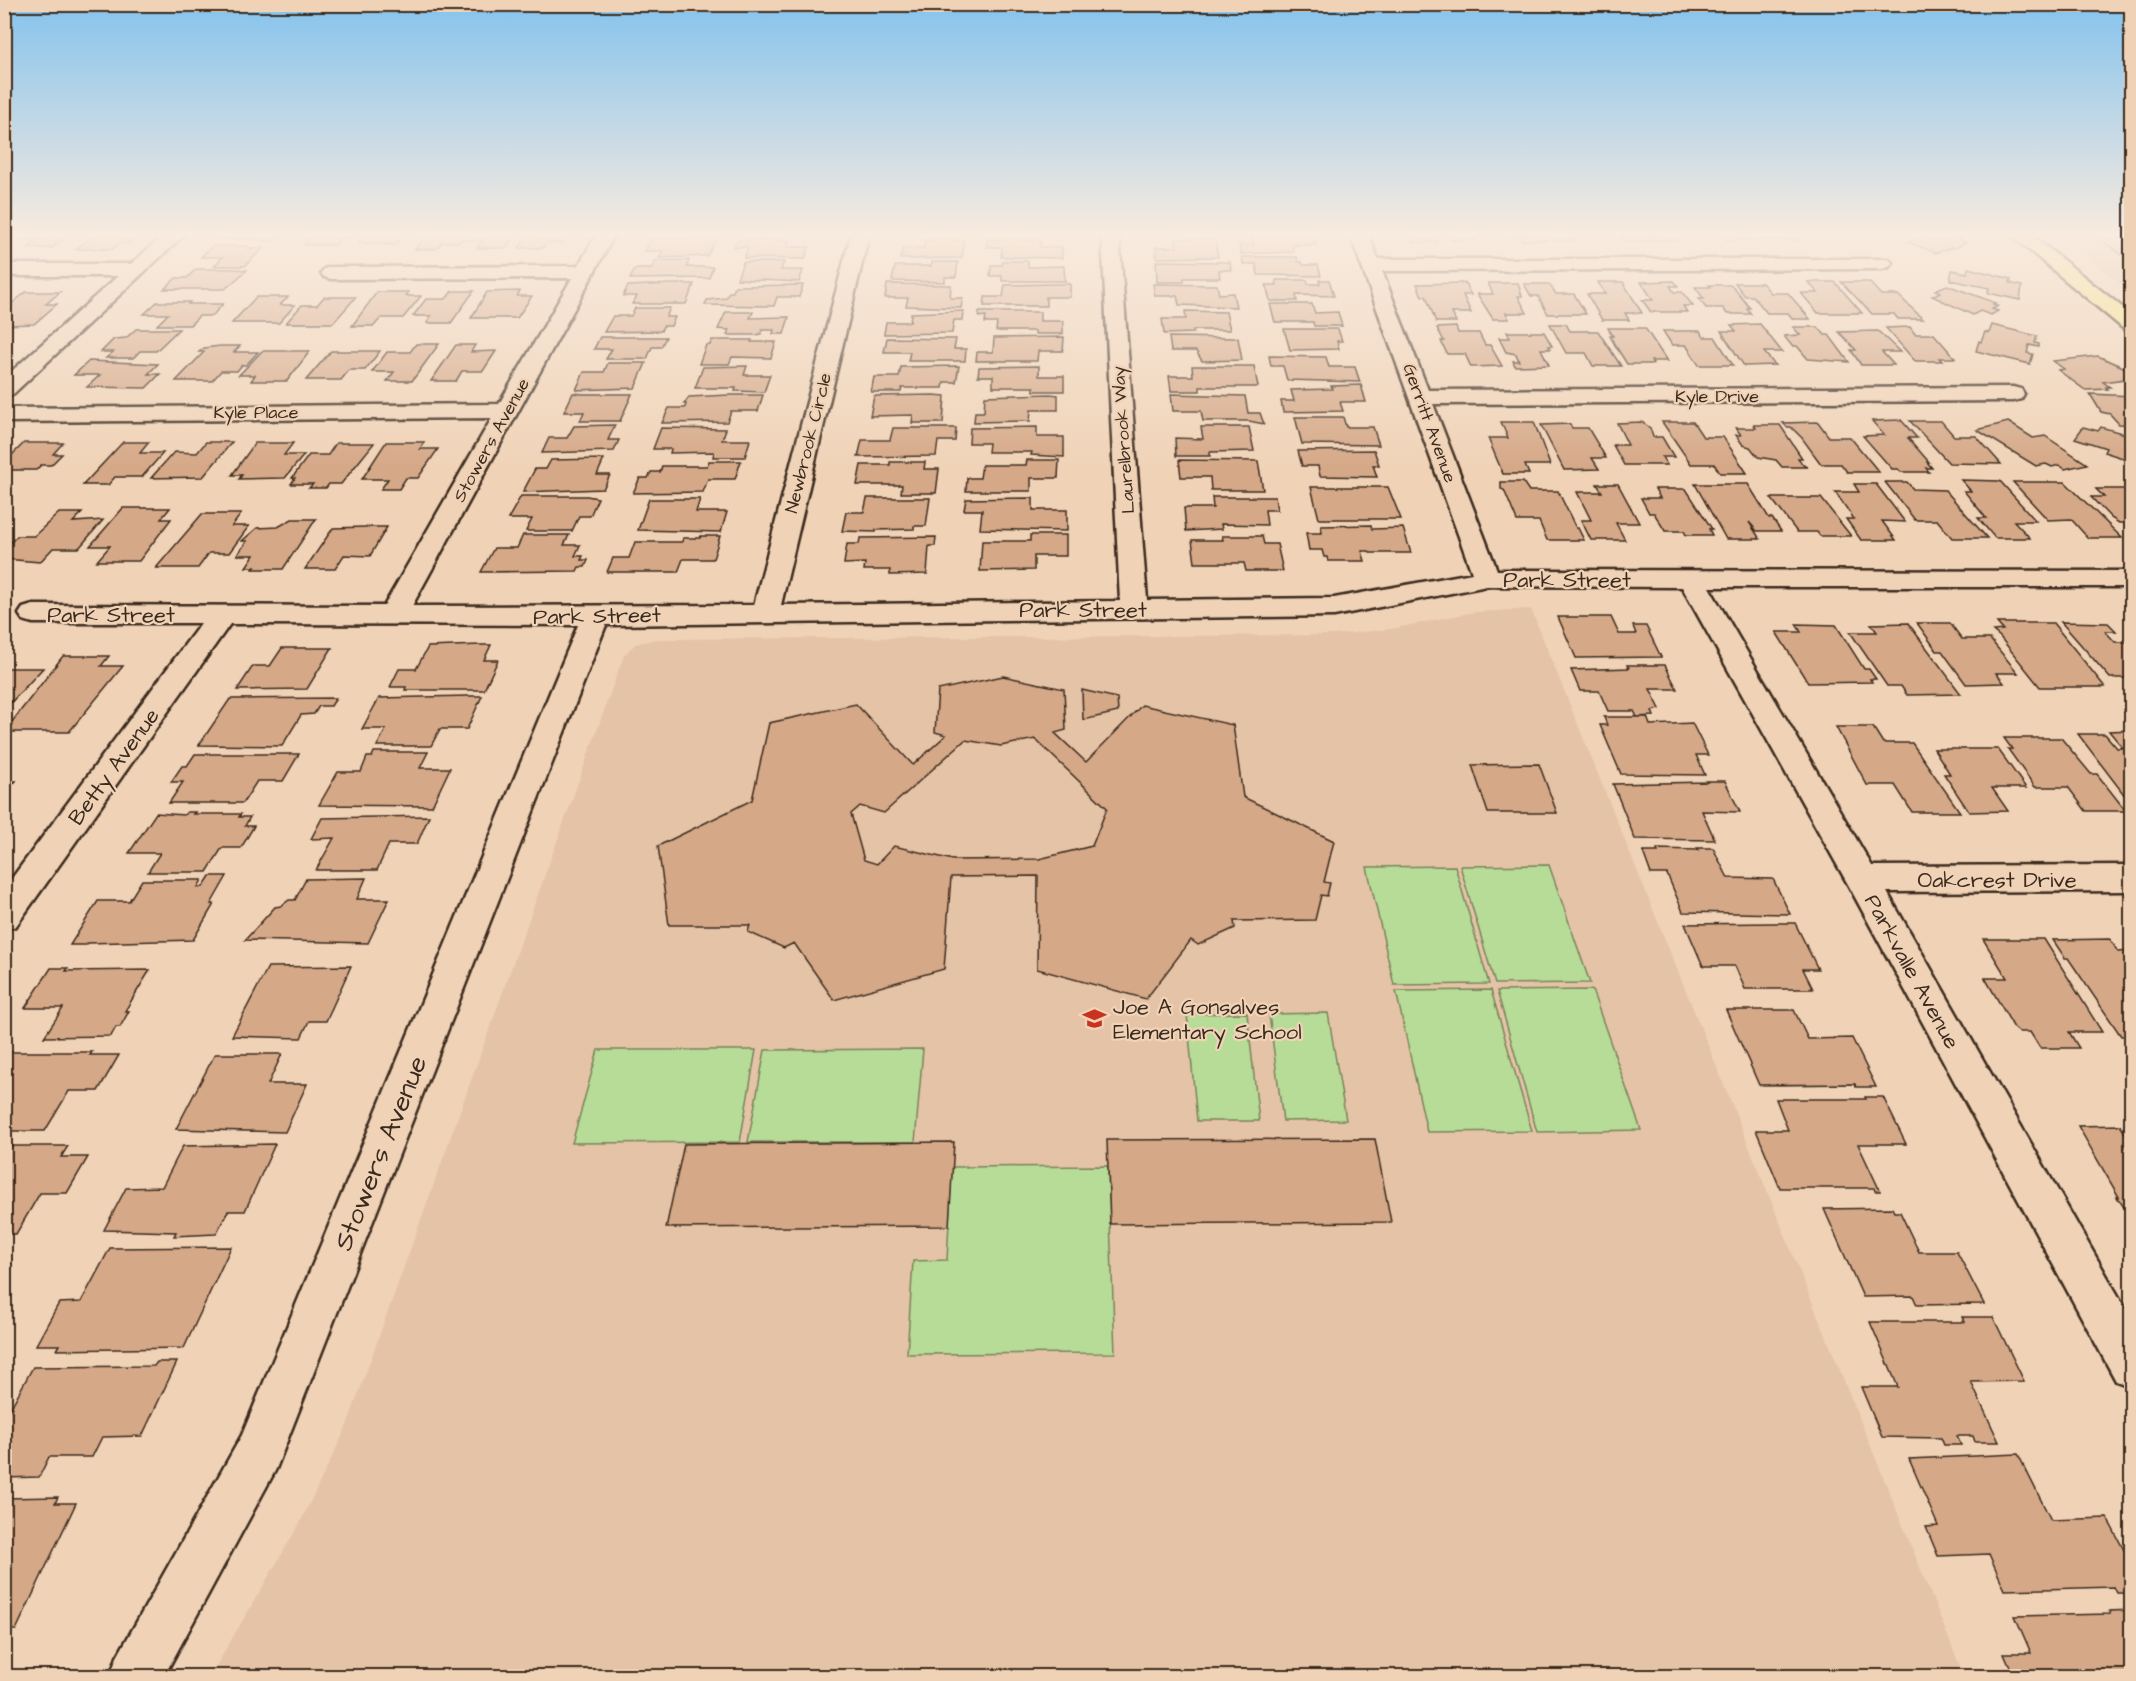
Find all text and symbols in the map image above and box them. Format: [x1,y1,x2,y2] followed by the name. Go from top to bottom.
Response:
[1396,360,1463,486] street label: Gerritt Avenue
[1106,365,1142,515] street label: Laurelbrook Way
[779,370,838,516] street label: Newbrook Circle
[447,374,536,507] street label: Stowers Avenue
[1675,384,1759,410] street label: Kyle Drive
[213,400,299,426] street label: Kyle Place
[1503,565,1631,596] street label: Park Street
[1019,595,1147,626] street label: Park Street
[47,600,175,631] street label: Park Street
[533,600,661,633] street label: Park Street
[61,702,168,832] street label: Betty Avenue
[1917,865,2077,896] street label: Oakcrest Drive
[1856,889,1967,1055] street label: Parkvalle Avenue
[1113,992,1302,1049] place label: Joe A Gonsalves Elementary School
[1082,1006,1108,1032] school or university icon: Joe A Gonsalves Elementary School
[325,1050,437,1256] street label: Stowers Avenue

